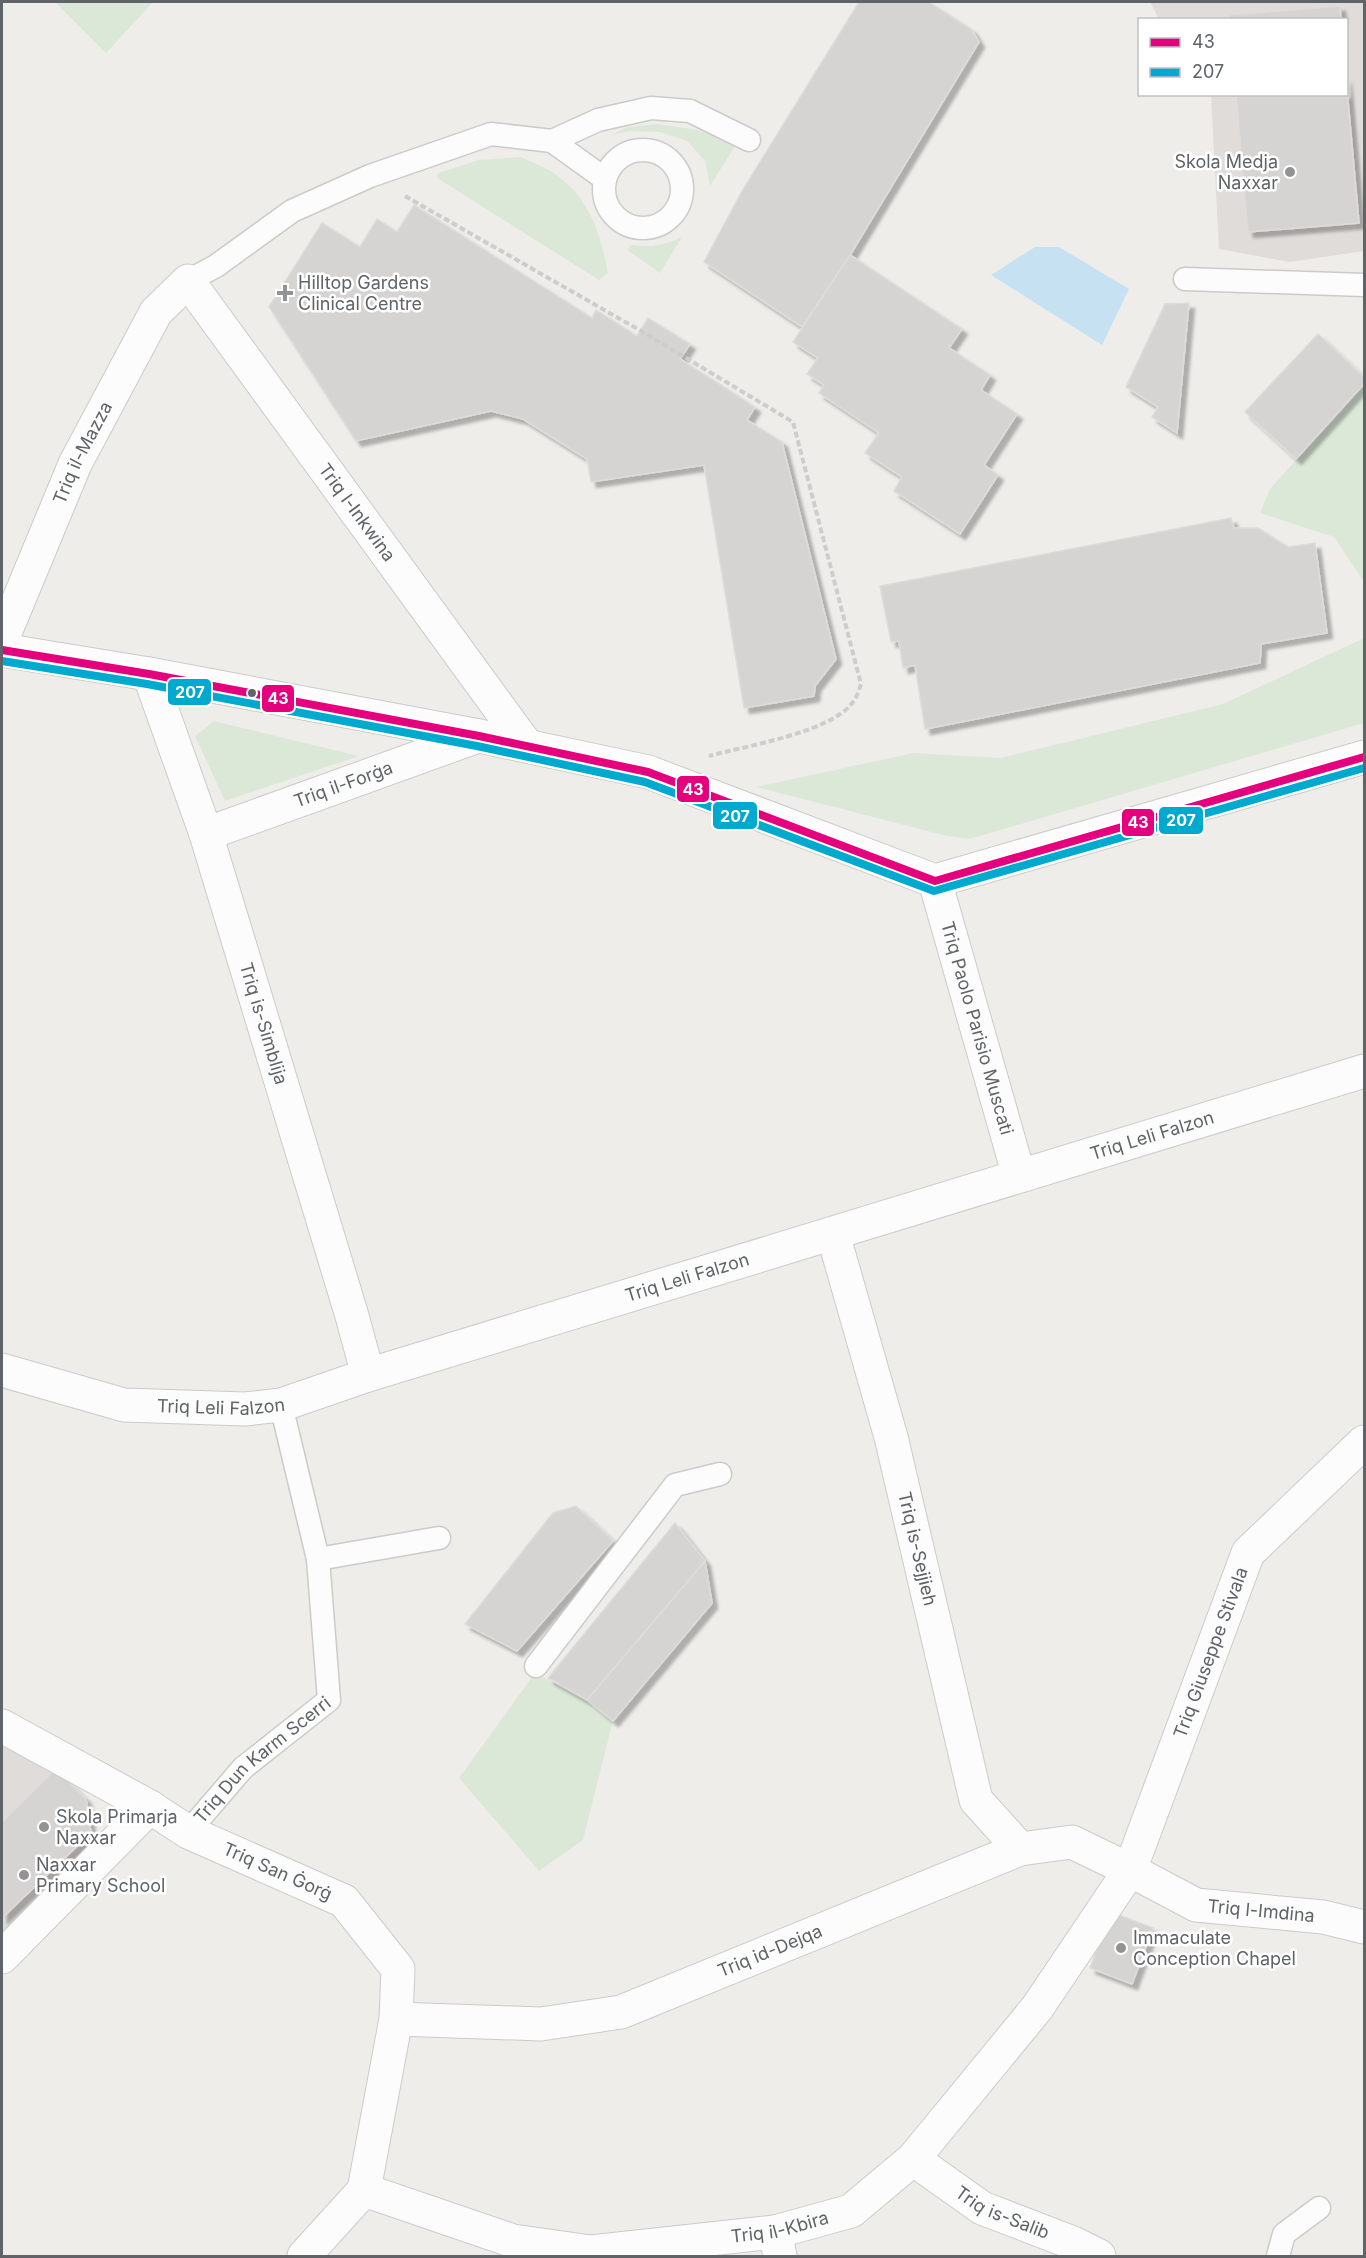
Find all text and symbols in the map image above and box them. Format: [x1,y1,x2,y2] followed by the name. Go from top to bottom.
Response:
[1138,18,1348,96] legend
[1192,31,1215,52] text: 43
[1192,61,1224,82] text: 207
[1174,151,1278,193] place label: Skola Medja Naxxar
[1283,165,1297,179] marker: Skola Medja Naxxar
[298,272,429,314] place label: Hilltop Gardens Clinical Centre
[276,284,294,302] marker: Hilltop Gardens Clinical Centre
[49,398,116,507] street label: Triq il-Mazza
[315,459,400,565] street label: Triq l-Inkwina
[167,678,212,706] line badge: 207
[175,682,205,702] text: 207
[261,684,295,713] line badge: 43
[246,687,258,699] unlabelled marker
[267,688,289,708] text: 43
[291,757,395,811] street label: Triq il-Forġa
[676,775,710,803] line badge: 43
[682,779,704,799] text: 43
[712,801,758,830] line badge: 207
[720,806,750,826] text: 207
[1158,806,1204,835] line badge: 207
[1121,808,1155,837] line badge: 43
[1166,810,1196,830] text: 207
[1127,812,1149,832] text: 43
[937,919,1018,1137] street label: Triq Paolo Parisio Muscati
[236,960,292,1087] street label: Triq is-Simblija
[1087,1106,1216,1164] street label: Triq Leli Falzon
[623,1248,752,1306] street label: Triq Leli Falzon
[157,1394,286,1419] street label: Triq Leli Falzon
[894,1490,941,1608] street label: Triq is-Sejjieh
[1169,1564,1252,1741] street label: Triq Giuseppe Stivala
[189,1692,335,1827] street label: Triq Dun Karm Scerri
[56,1806,178,1848] place label: Skola Primarja Naxxar
[37,1820,51,1834] marker: Skola Primarja Naxxar
[220,1838,336,1904] street label: Triq San Ġorġ
[36,1854,165,1896] place label: Naxxar Primary School
[17,1868,31,1882] marker: Naxxar Primary School
[1207,1895,1316,1926] street label: Triq l-Imdina
[715,1920,825,1981] street label: Triq id-Dejqa
[1133,1927,1296,1969] place label: Immaculate Conception Chapel
[1114,1941,1128,1955] marker: Immaculate Conception Chapel
[951,2181,1052,2243] street label: Triq is-Salib
[730,2207,831,2247] street label: Triq il-Kbira

